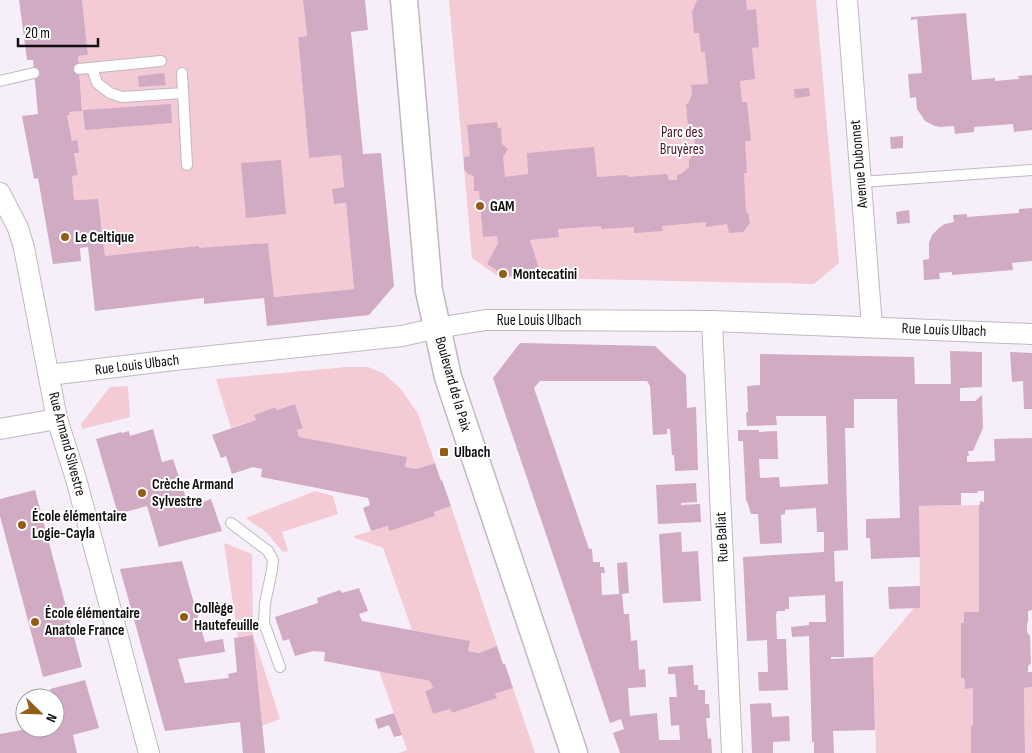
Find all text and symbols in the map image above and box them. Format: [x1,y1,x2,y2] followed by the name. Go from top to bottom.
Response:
[18,15,98,47] scale bar
[25,24,50,43] text: 20 m
[846,119,872,210] street label: Avenue Dubonnet
[660,123,704,159] park label: Parc des Bruyères
[490,197,515,216] place label: GAM
[474,200,486,212] marker: GAM
[75,228,134,247] place label: Le Celtique
[59,231,71,243] marker: Le Celtique
[513,265,577,284] place label: Montecatini
[497,268,509,280] marker: Montecatini
[497,311,581,330] street label: Rue Louis Ulbach
[901,319,987,341] street label: Rue Louis Ulbach
[430,334,476,434] street label: Boulevard de la Paix
[94,350,180,380] street label: Rue Louis Ulbach
[44,390,90,498] street label: Rue Armand Silvestre
[454,443,491,462] place label: Ulbach
[438,446,450,458] marker: Ulbach
[152,475,234,511] place label: Crèche Armand Sylvestre
[136,487,148,499] marker: Crèche Armand Sylvestre
[32,507,127,543] place label: École élémentaire Logie-Cayla
[711,511,733,563] street label: Rue Baliat
[16,519,28,531] marker: École élémentaire Logie-Cayla
[194,599,259,635] place label: Collège Hautefeuille
[44,604,140,640] place label: École élémentaire Anatole France
[178,611,190,623] marker: Collège Hautefeuille
[29,616,41,628] marker: École élémentaire Anatole France
[15,688,65,738] north arrow
[42,711,61,725] text: N

